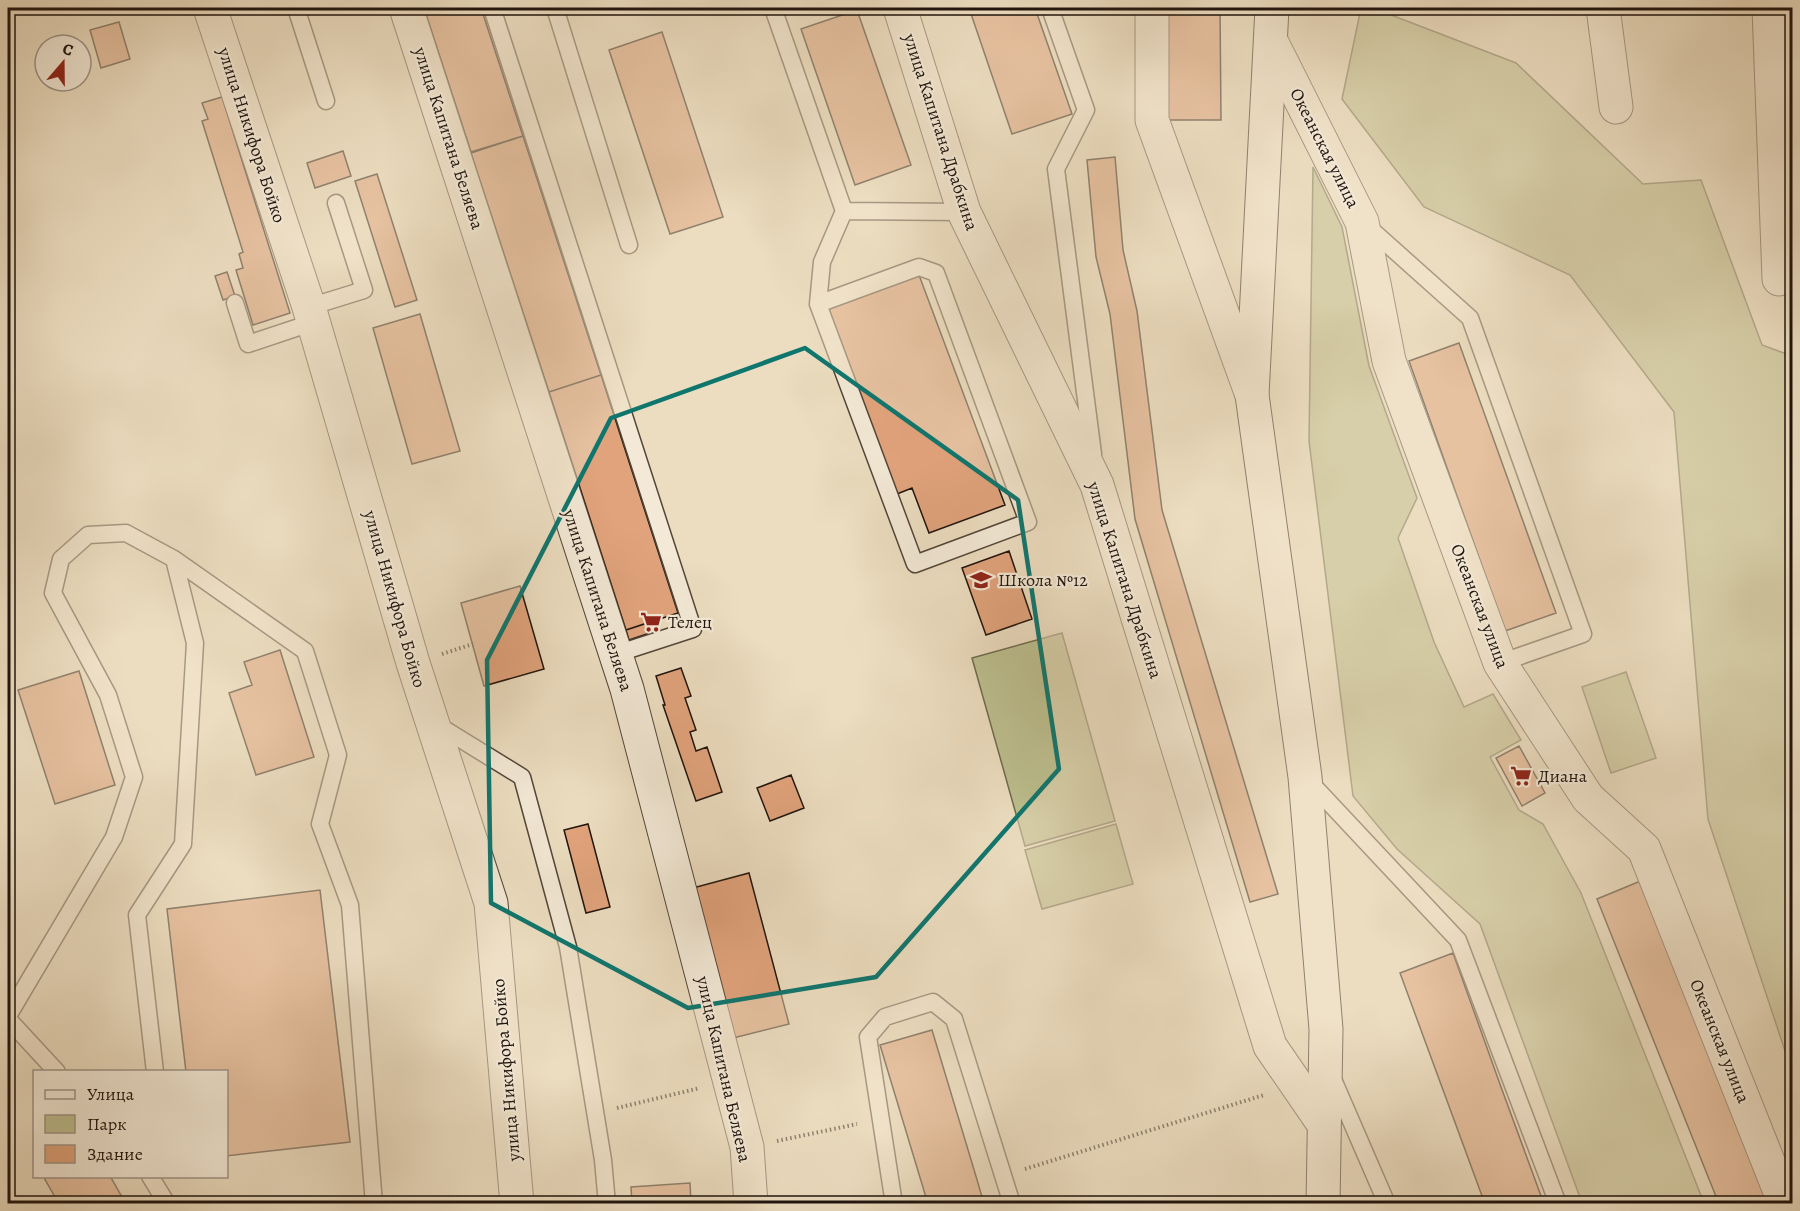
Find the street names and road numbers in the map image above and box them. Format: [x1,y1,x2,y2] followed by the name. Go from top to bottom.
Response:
[897,29,984,234] street label: улица Капитана Драбкина
[212,43,292,226] street label: улица Никифора Бойко
[408,43,490,233] street label: улица Капитана Беляева
[1284,84,1366,213] street label: Океанская улица
[1081,477,1168,682] street label: улица Капитана Драбкина
[557,505,639,695] street label: улица Капитана Беляева
[358,507,432,690] street label: улица Никифора Бойко
[1445,540,1515,672] street label: Океанская улица
[691,973,757,1165] street label: улица Капитана Беляева
[1684,975,1756,1107] street label: Океанская улица
[486,978,526,1163] street label: улица Никифора Бойко

